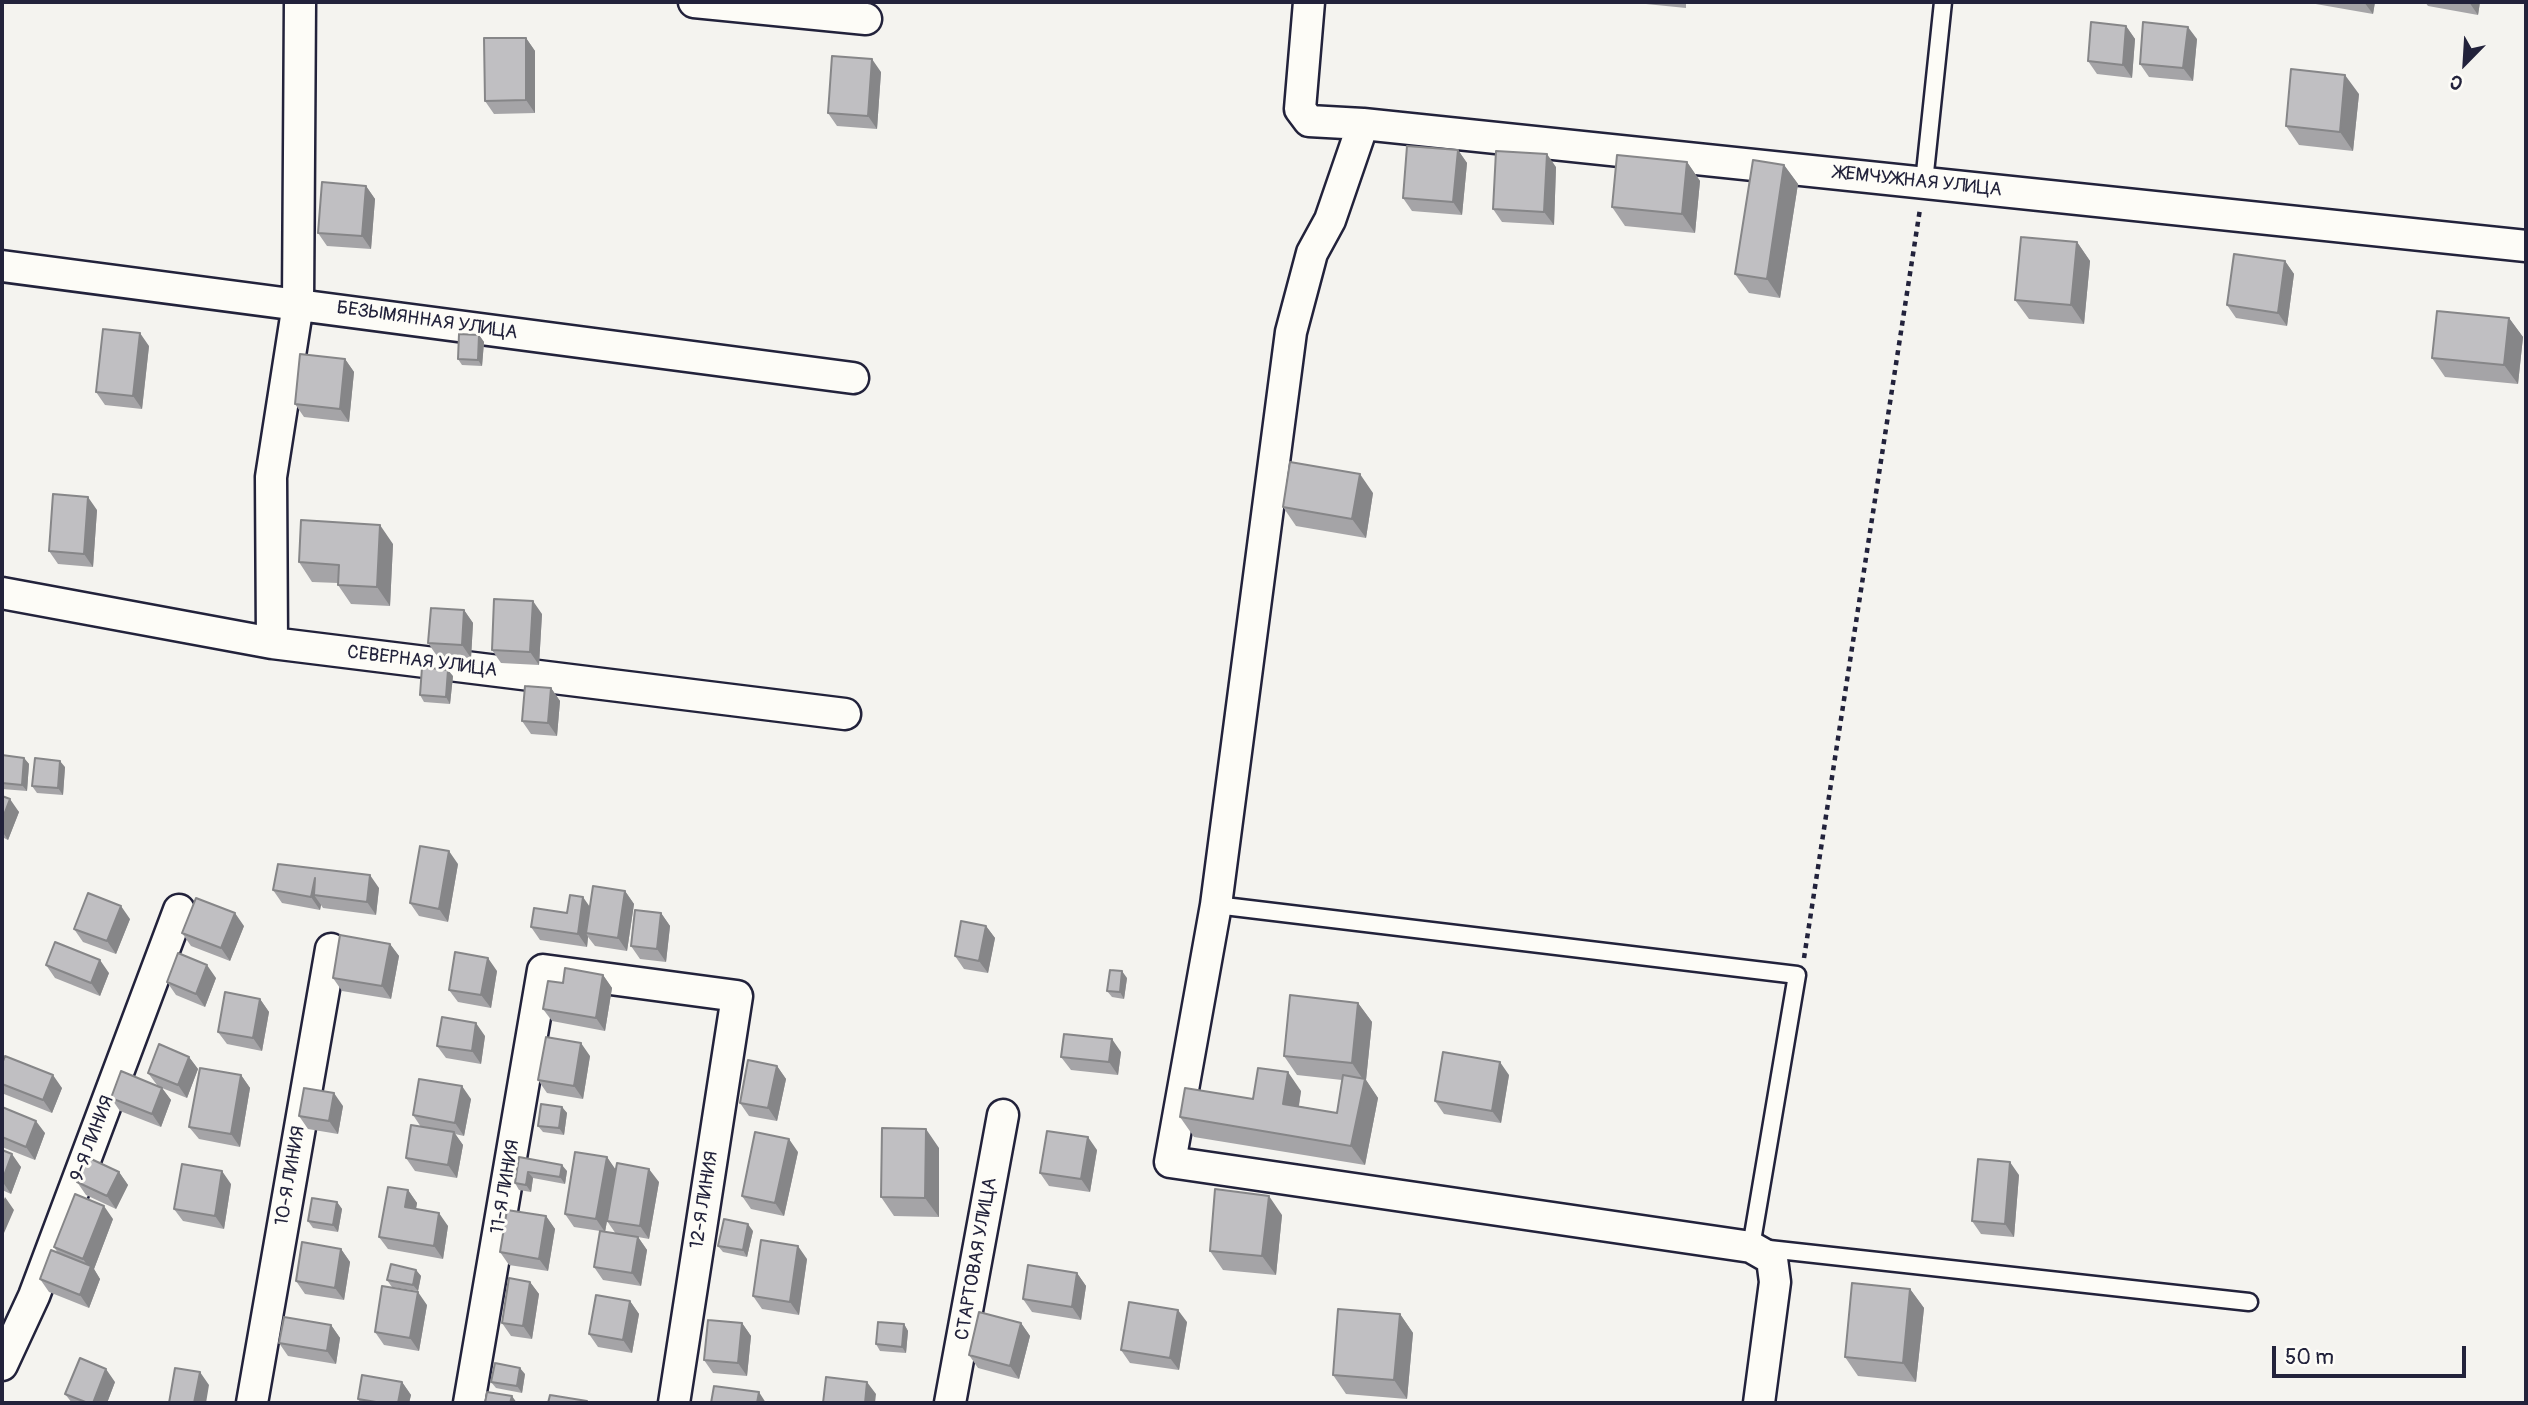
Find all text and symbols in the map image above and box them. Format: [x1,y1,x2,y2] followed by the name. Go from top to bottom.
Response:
[2430,28,2500,98] north arrow
[2446,69,2467,96] text: С
[1833,162,2003,202] street label: ЖЕМЧУЖНАЯ УЛИЦА
[335,297,519,345] street label: БЕЗЫМЯННАЯ УЛИЦА
[346,641,498,683] street label: СЕВЕРНАЯ УЛИЦА
[66,1093,120,1185] street label: 9-Я ЛИНИЯ
[271,1124,311,1228] street label: 10-Я ЛИНИЯ
[486,1138,526,1236] street label: 11-Я ЛИНИЯ
[686,1150,724,1250] street label: 12-Я ЛИНИЯ
[951,1176,1003,1342] street label: СТАРТОВАЯ УЛИЦА
[2276,1332,2470,1376] scale bar
[2285,1344,2334,1371] text: 50 m

